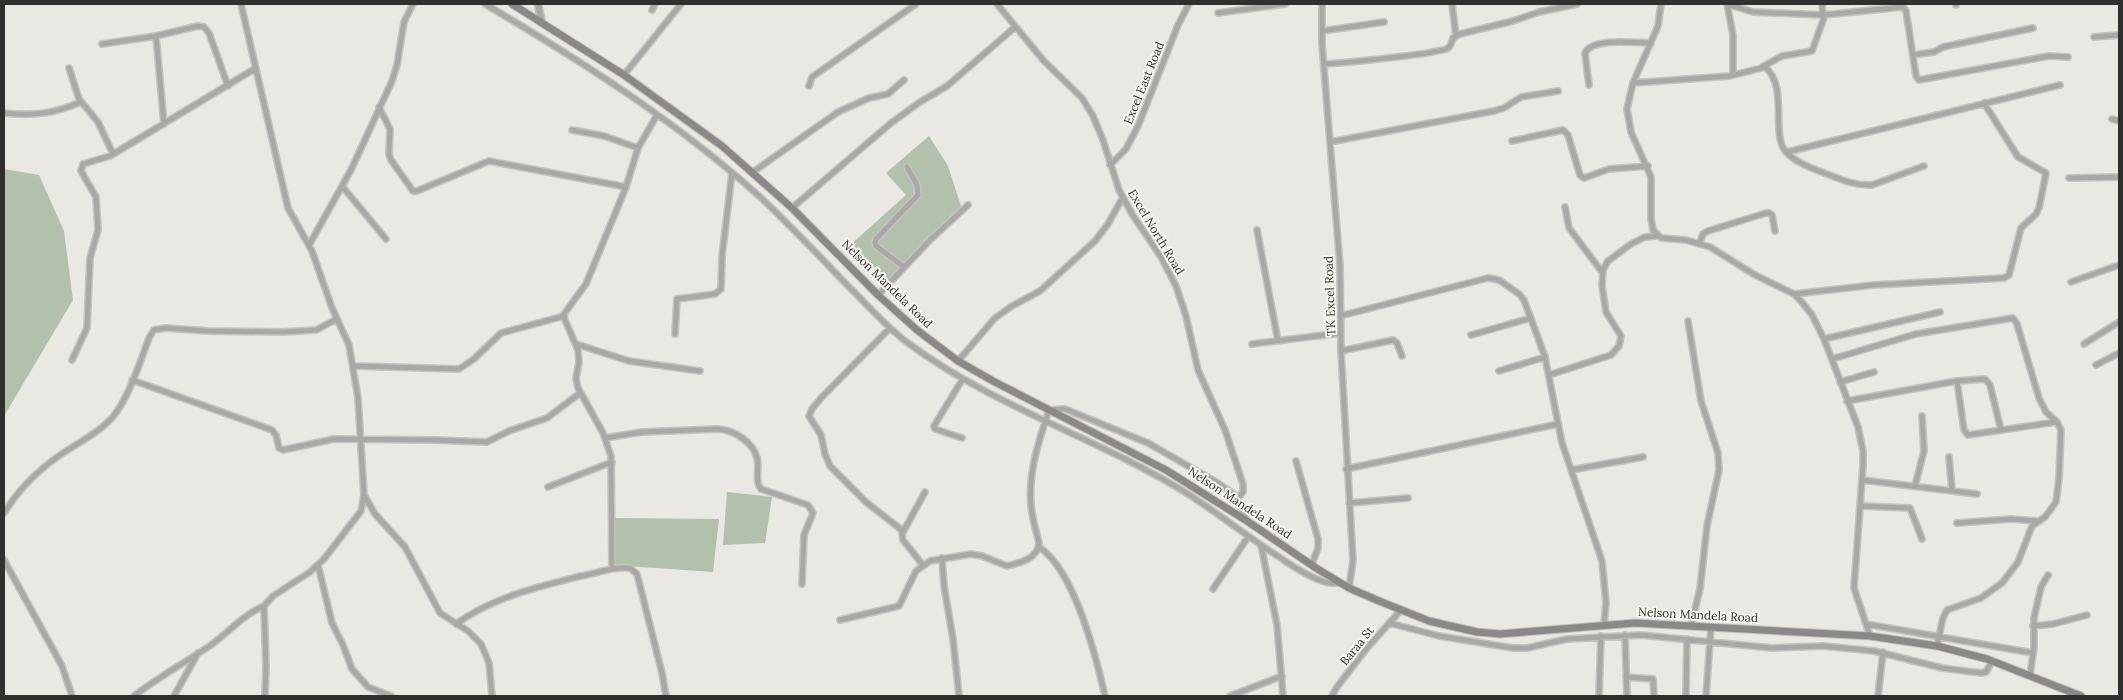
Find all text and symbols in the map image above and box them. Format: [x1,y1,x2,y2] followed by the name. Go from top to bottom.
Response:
[1120,39,1167,126] street label: Excel East Road
[1125,186,1188,277] street label: Excel North Road
[839,236,936,331] street label: Nelson Mandela Road
[1321,256,1338,336] street label: TK Excel Road
[1186,463,1295,542] street label: Nelson Mandela Road
[1637,604,1759,625] street label: Nelson Mandela Road
[1336,623,1377,668] street label: Baraa St

